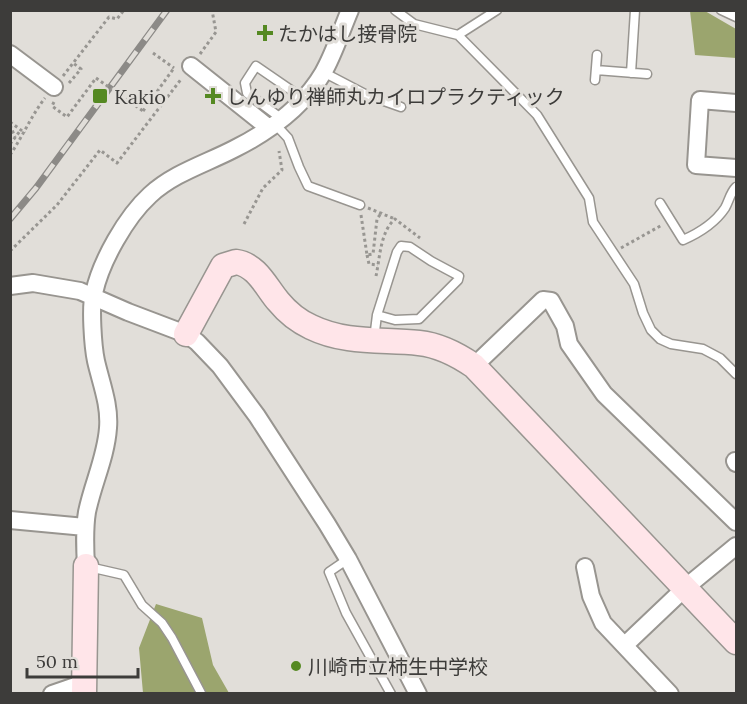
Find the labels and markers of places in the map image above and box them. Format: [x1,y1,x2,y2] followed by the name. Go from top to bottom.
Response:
[278,21,417,46] place label: たかはし接骨院
[256,24,274,42] marker: たかはし接骨院
[114,84,166,109] place label: Kakio
[226,84,565,109] place label: しんゆり禅師丸カイロプラクティック
[91,87,109,105] marker: Kakio
[204,87,222,105] marker: しんゆり禅師丸カイロプラクティック
[308,654,488,679] place label: 川崎市立柿生中学校
[289,659,303,673] marker: 川崎市立柿生中学校

